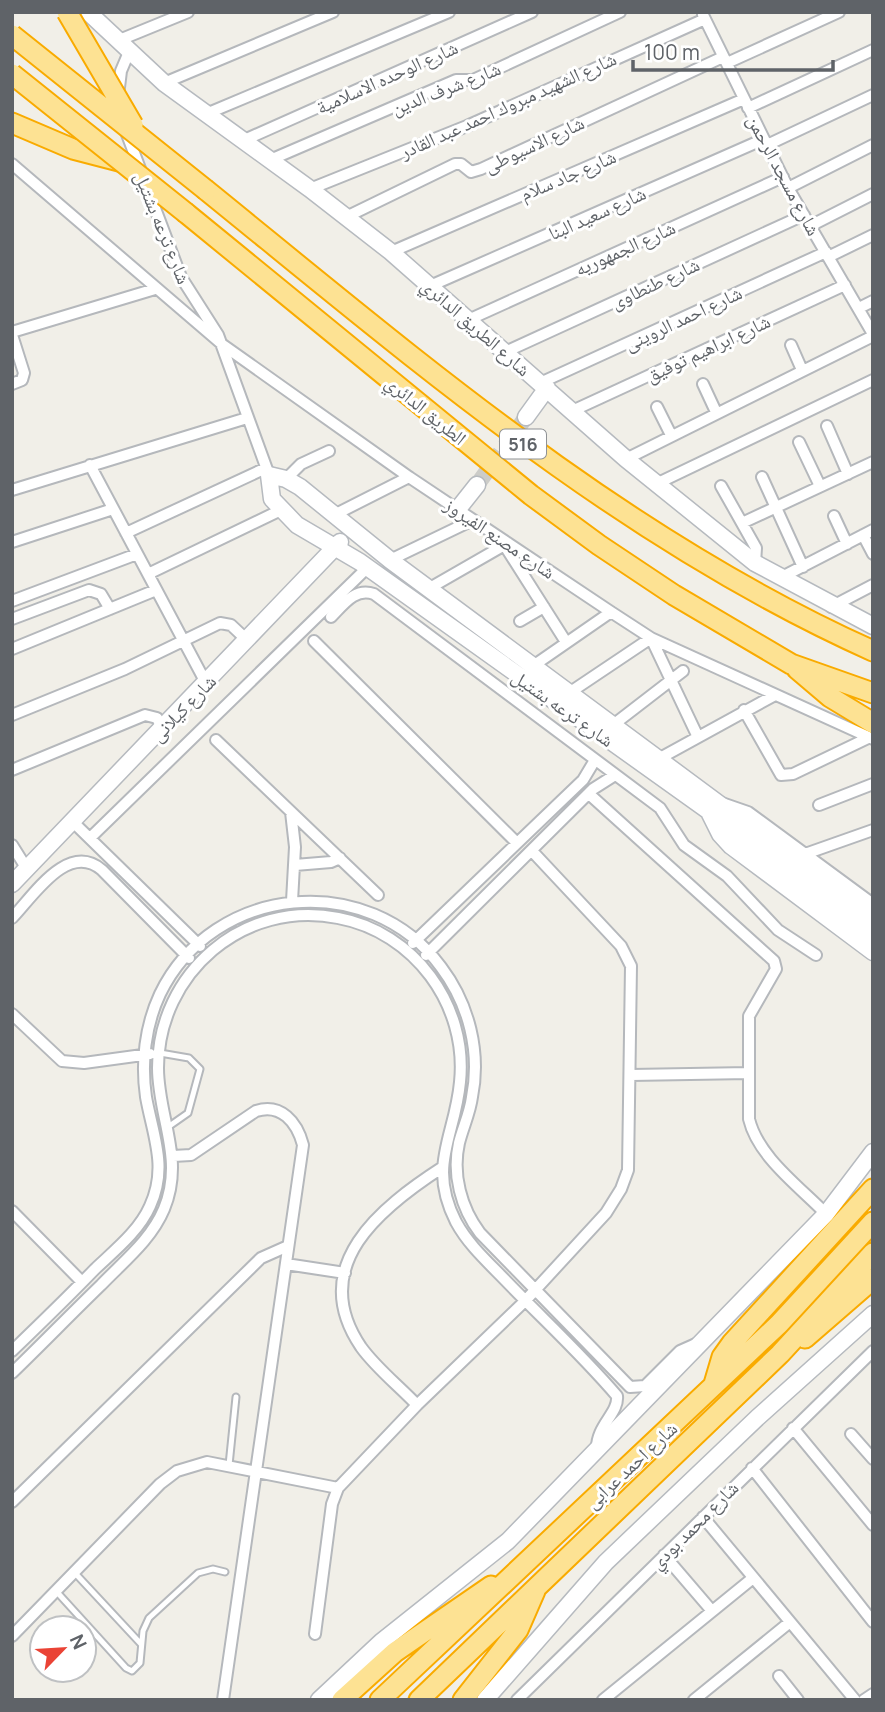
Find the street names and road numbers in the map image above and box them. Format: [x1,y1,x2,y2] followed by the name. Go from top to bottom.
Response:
[312,34,462,120] street label: شارع الوحده الاسلامية
[395,45,620,165] street label: شارع الشهيد مبروك احمد عبد القادر
[388,55,504,121] street label: شارع شرف الدين
[480,109,588,179] street label: شارع الاسيوطى
[741,110,827,240] street label: شارع مسجد الرحمن
[516,143,620,208] street label: شارع جاد سلام
[129,168,197,288] street label: شارع ترعه بشتيل
[544,180,650,246] street label: شارع سعيد البنا
[571,214,679,282] street label: شارع الجمهوريه
[606,251,704,315] street label: شارع طنطاوى
[414,272,536,384] street label: شارع الطريق الدائري
[620,279,746,357] street label: شارع احمد الروينى
[642,308,774,388] street label: شارع ابراهيم توفيق
[378,369,472,453] street label: الطريق الدائري
[500,430,546,458] road number: 516
[439,491,561,585] street label: شارع مصنع الفيروز
[507,663,619,753] street label: شارع ترعه بشتيل
[144,669,222,747] street label: شارع كيلانى
[579,1416,683,1514] street label: شارع احمد عرابى
[644,1475,746,1577] street label: شارع محمد بودي

